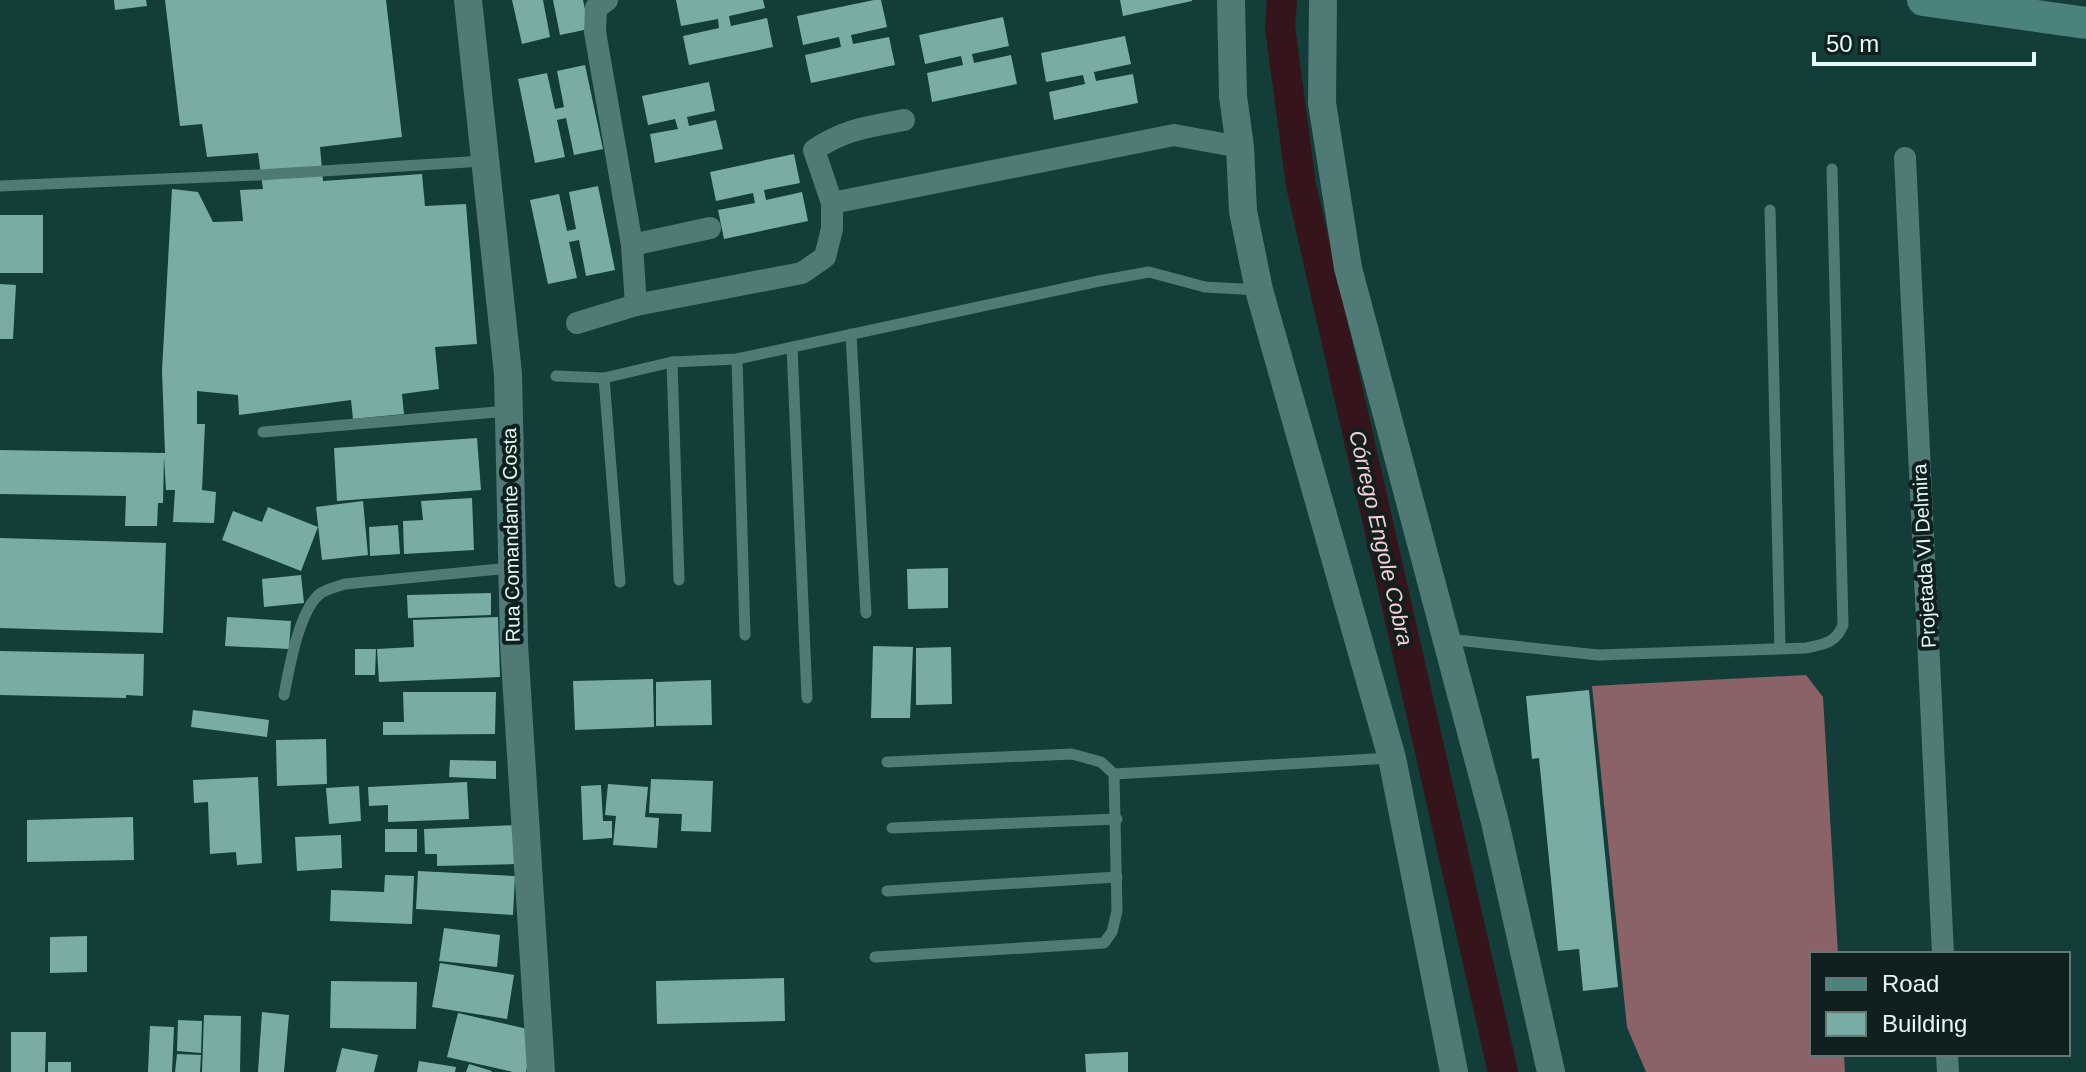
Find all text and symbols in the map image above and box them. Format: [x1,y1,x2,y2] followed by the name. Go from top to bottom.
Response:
[1814,16,2034,66] scale bar
[1826,30,1879,57] text: 50 m
[498,427,524,642] street label: Rua Comandante Costa
[1344,428,1418,648] water label: Córrego Engole Cobra
[1908,462,1940,649] street label: Projetada VI Delmira
[1810,952,2070,1056] legend
[1882,970,1939,997] text: Road
[1882,1010,1967,1037] text: Building

